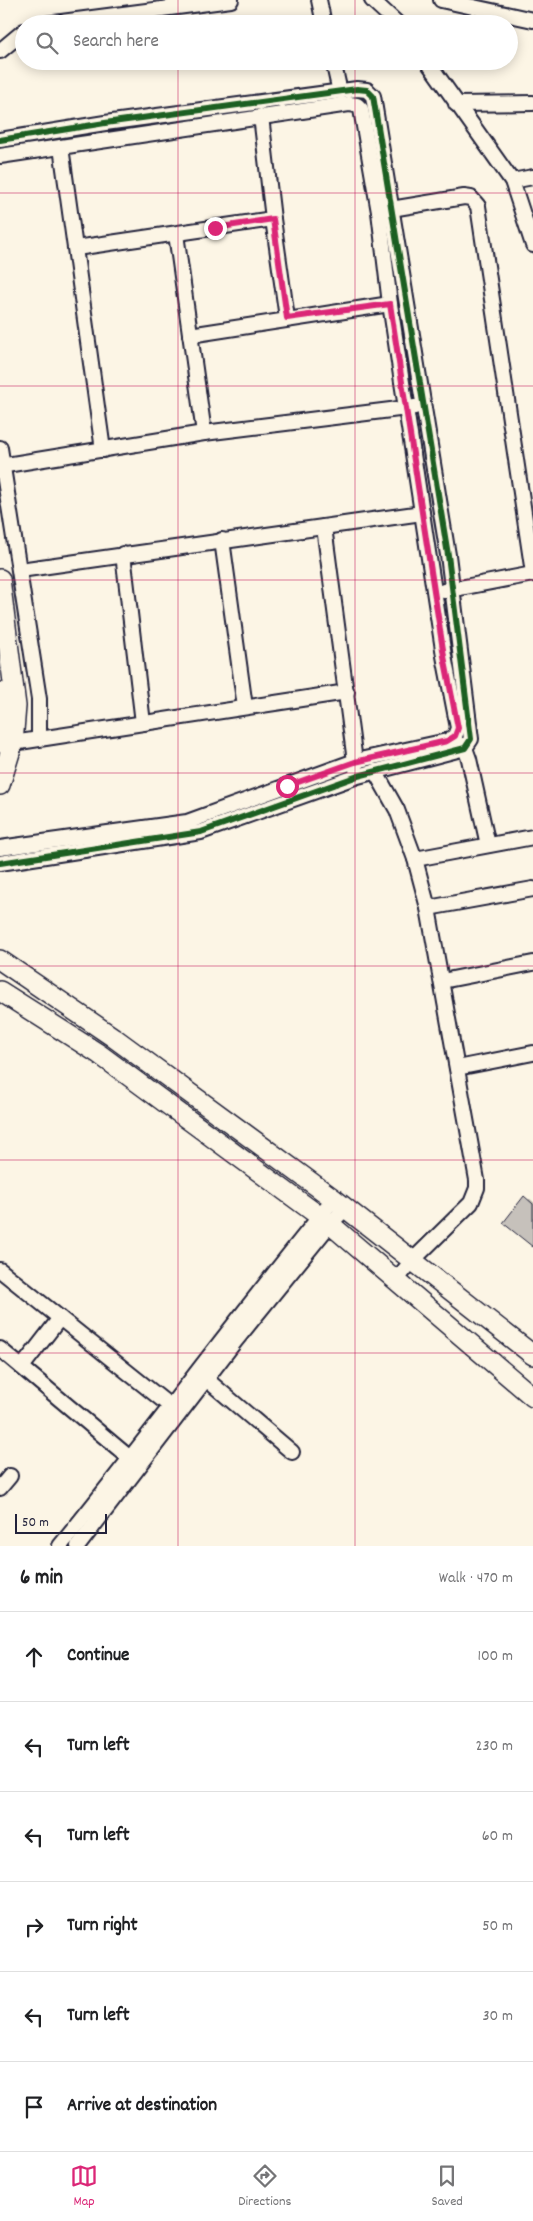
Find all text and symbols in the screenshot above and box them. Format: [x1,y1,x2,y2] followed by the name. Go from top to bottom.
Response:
[15,15,518,70] search box
[33,29,61,57] icon: search
[73,29,159,56] text: Search here
[204,217,227,240] route end
[276,775,299,798] route start
[15,1511,108,1534] scale bar
[22,1513,49,1533] text: 50 m
[20,1564,63,1594] text: 6 min
[439,1567,513,1590] text: Walk · 470 m
[20,1643,48,1671] icon: ahead
[67,1643,129,1670] text: Continue
[477,1645,513,1668] text: 100 m
[20,1733,48,1761] icon: left
[67,1733,130,1760] text: Turn left
[476,1735,513,1758] text: 230 m
[20,1823,48,1851] icon: left
[67,1823,130,1850] text: Turn left
[482,1825,513,1848] text: 60 m
[20,1913,48,1941] icon: right
[67,1913,138,1940] text: Turn right
[482,1915,513,1938] text: 50 m
[20,2003,48,2031] icon: left
[67,2003,130,2030] text: Turn left
[483,2005,513,2028] text: 30 m
[20,2093,48,2121] icon: arrive
[67,2093,217,2120] text: Arrive at destination
[70,2162,98,2212] tab: Map
[238,2162,291,2212] tab: Directions
[432,2162,463,2212] tab: Saved

